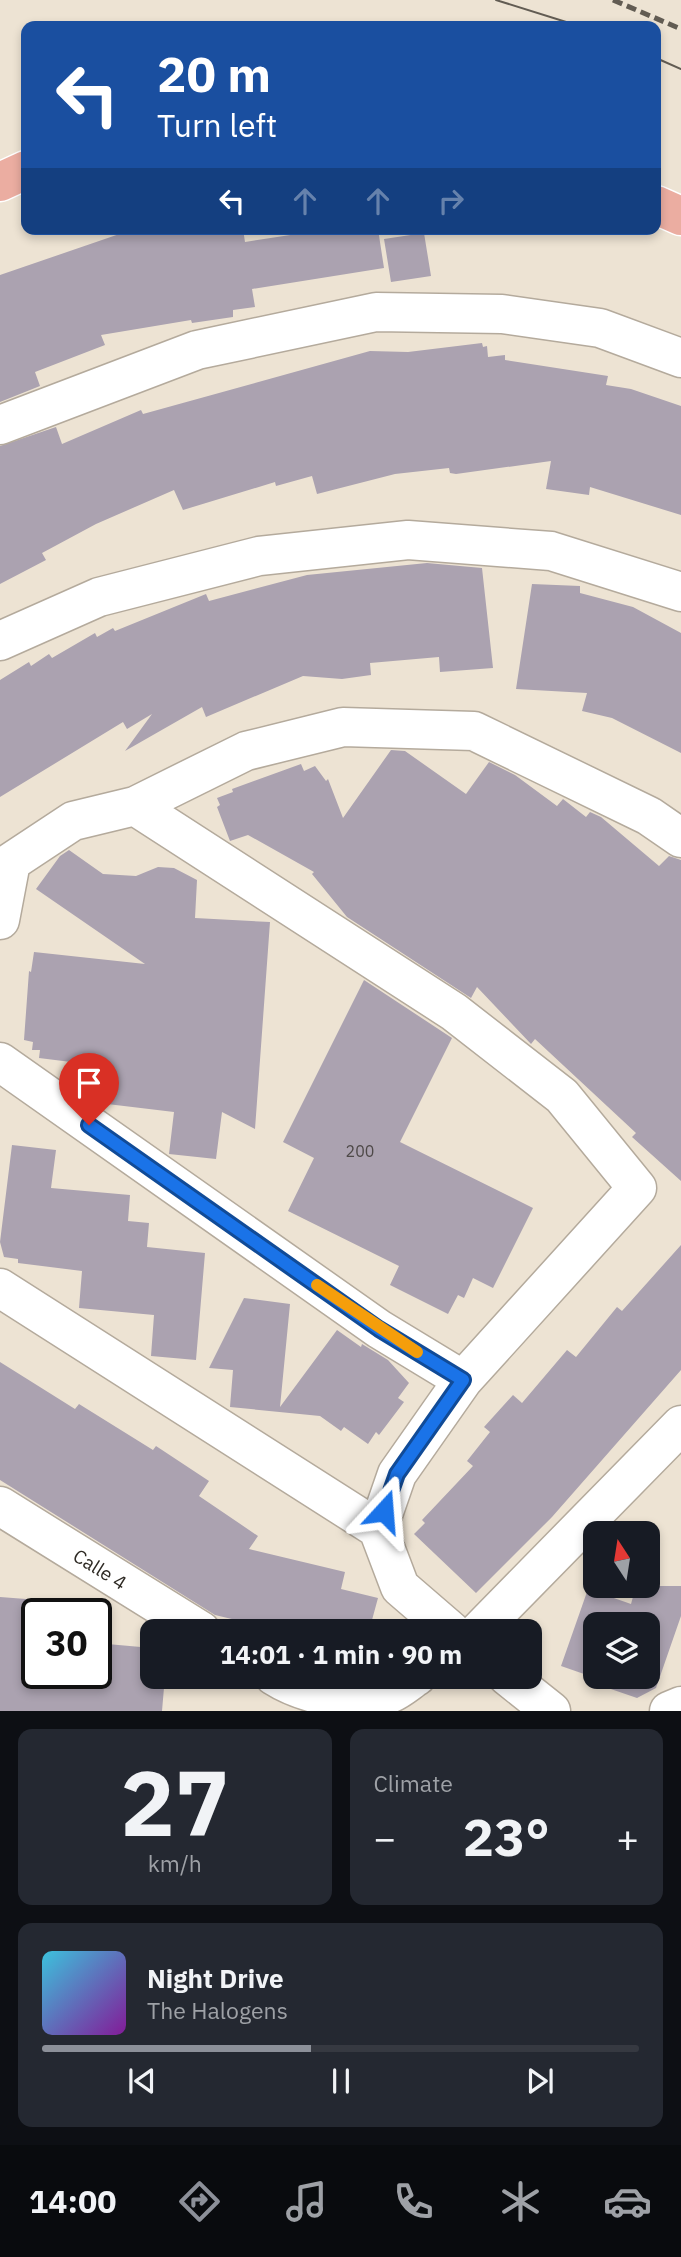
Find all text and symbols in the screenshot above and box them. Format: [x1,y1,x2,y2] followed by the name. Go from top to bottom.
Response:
[157,42,271,105] text: 20 m
[42,49,133,140] icon: left
[157,104,277,146] text: Turn left
[213,182,251,220] icon: left
[286,182,324,220] icon: ahead
[359,182,397,220] icon: ahead
[432,182,470,220] icon: right
[59,1053,119,1125] pin
[70,1064,108,1102] icon: arrive
[346,1141,374,1161] house number: 200
[347,1474,421,1548] position arrow
[583,1521,660,1598] north arrow
[583,1521,660,1689] map controls
[69,1543,131,1595] street label: Calle 4
[21,1598,112,1689] speed limit sign: 30
[583,1612,660,1689] button: layers
[220,1637,462,1671] text: 14:01 · 1 min · 90 m
[120,1743,229,1861] text: 27
[374,1768,453,1798] text: Climate
[463,1803,550,1870] text: 23°
[374,1813,396,1862] text: −
[616,1813,639,1862] text: +
[148,1848,202,1878] text: km/h
[147,1961,284,1995] text: Night Drive
[147,1995,288,2025] text: The Halogens
[123,2062,161,2100] icon: previous
[322,2062,360,2100] icon: pause
[521,2062,559,2100] icon: next
[175,2177,224,2226] icon: directions
[282,2177,331,2226] icon: music
[389,2177,438,2226] icon: phone
[496,2177,545,2226] icon: climate
[603,2177,652,2226] icon: car
[29,2180,116,2222] text: 14:00

